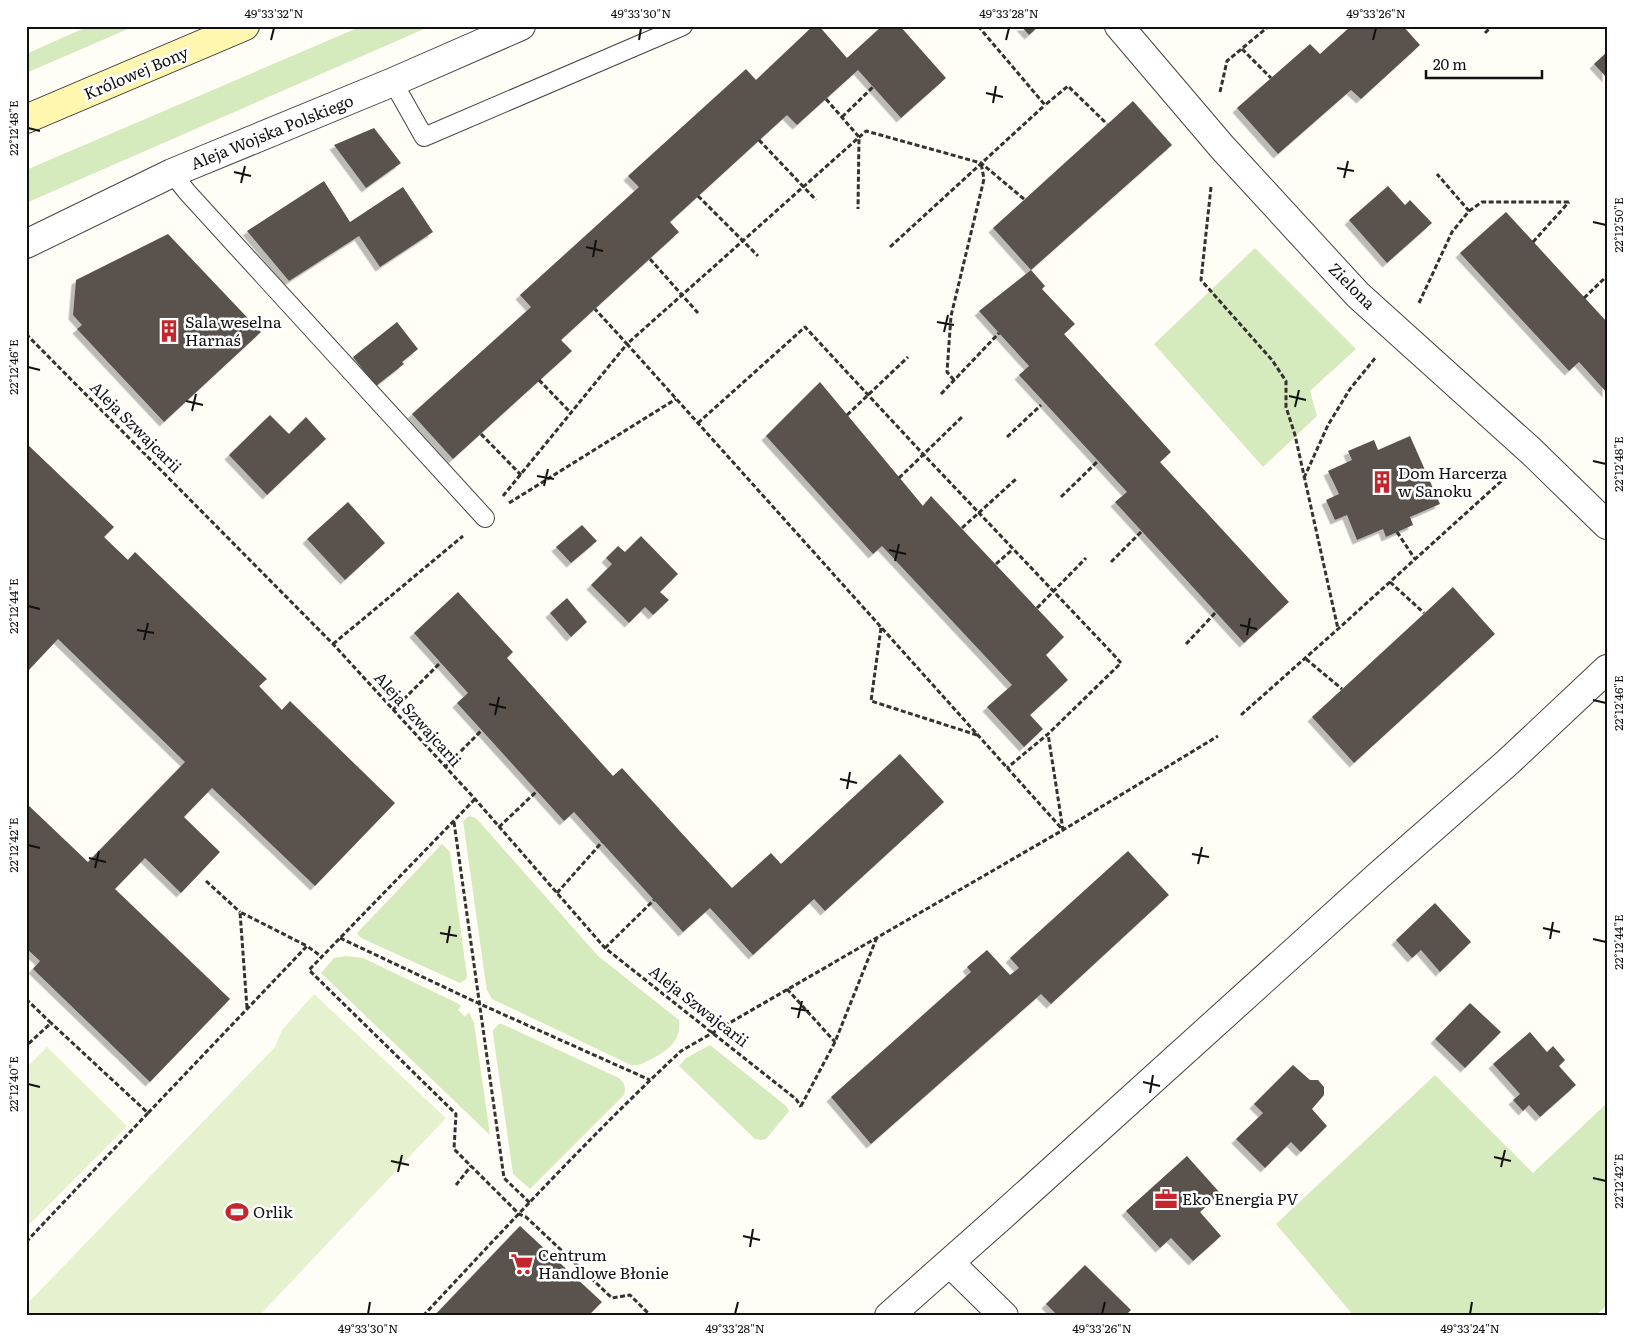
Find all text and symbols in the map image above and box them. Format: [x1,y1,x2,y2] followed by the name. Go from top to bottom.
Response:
[244,4,304,22] text: 49°33'32"N
[611,4,671,22] text: 49°33'30"N
[979,4,1039,22] text: 49°33'28"N
[1346,4,1406,22] text: 49°33'26"N
[80,39,192,105] street label: Królowej Bony
[1426,48,1542,80] scale bar
[1433,52,1467,75] text: 20 m
[187,87,357,175] street label: Aleja Wojska Polskiego
[4,100,22,156] text: 22°12'48"E
[1609,197,1627,253] text: 22°12'50"E
[1324,256,1382,314] street label: Zielona
[185,309,282,351] place label: Sala weselna Harnaś
[156,318,182,344] building icon: Sala weselna Harnaś
[4,339,22,395] text: 22°12'46"E
[86,375,188,477] street label: Aleja Szwajcarii
[1609,436,1627,492] text: 22°12'48"E
[1398,460,1508,502] place label: Dom Harcerza w Sanoku
[1369,469,1395,495] building icon: Dom Harcerza w Sanoku
[4,578,22,634] text: 22°12'44"E
[369,665,468,771] street label: Aleja Szwajcarii
[1609,675,1627,731] text: 22°12'46"E
[4,817,22,872] text: 22°12'42"E
[1609,914,1627,970] text: 22°12'44"E
[645,959,755,1052] street label: Aleja Szwajcarii
[4,1056,22,1112] text: 22°12'40"E
[1609,1153,1627,1208] text: 22°12'42"E
[1153,1186,1179,1212] office icon: Eko Energia PV
[1182,1186,1298,1210] place label: Eko Energia PV
[224,1199,250,1225] sports icon: Orlik
[253,1199,293,1223] place label: Orlik
[538,1242,669,1284] place label: Centrum Handlowe Błonie
[509,1251,535,1277] supermarket icon: Centrum Handlowe Błonie
[338,1319,398,1337] text: 49°33'30"N
[705,1319,765,1337] text: 49°33'28"N
[1072,1319,1132,1337] text: 49°33'26"N
[1440,1319,1500,1337] text: 49°33'24"N

